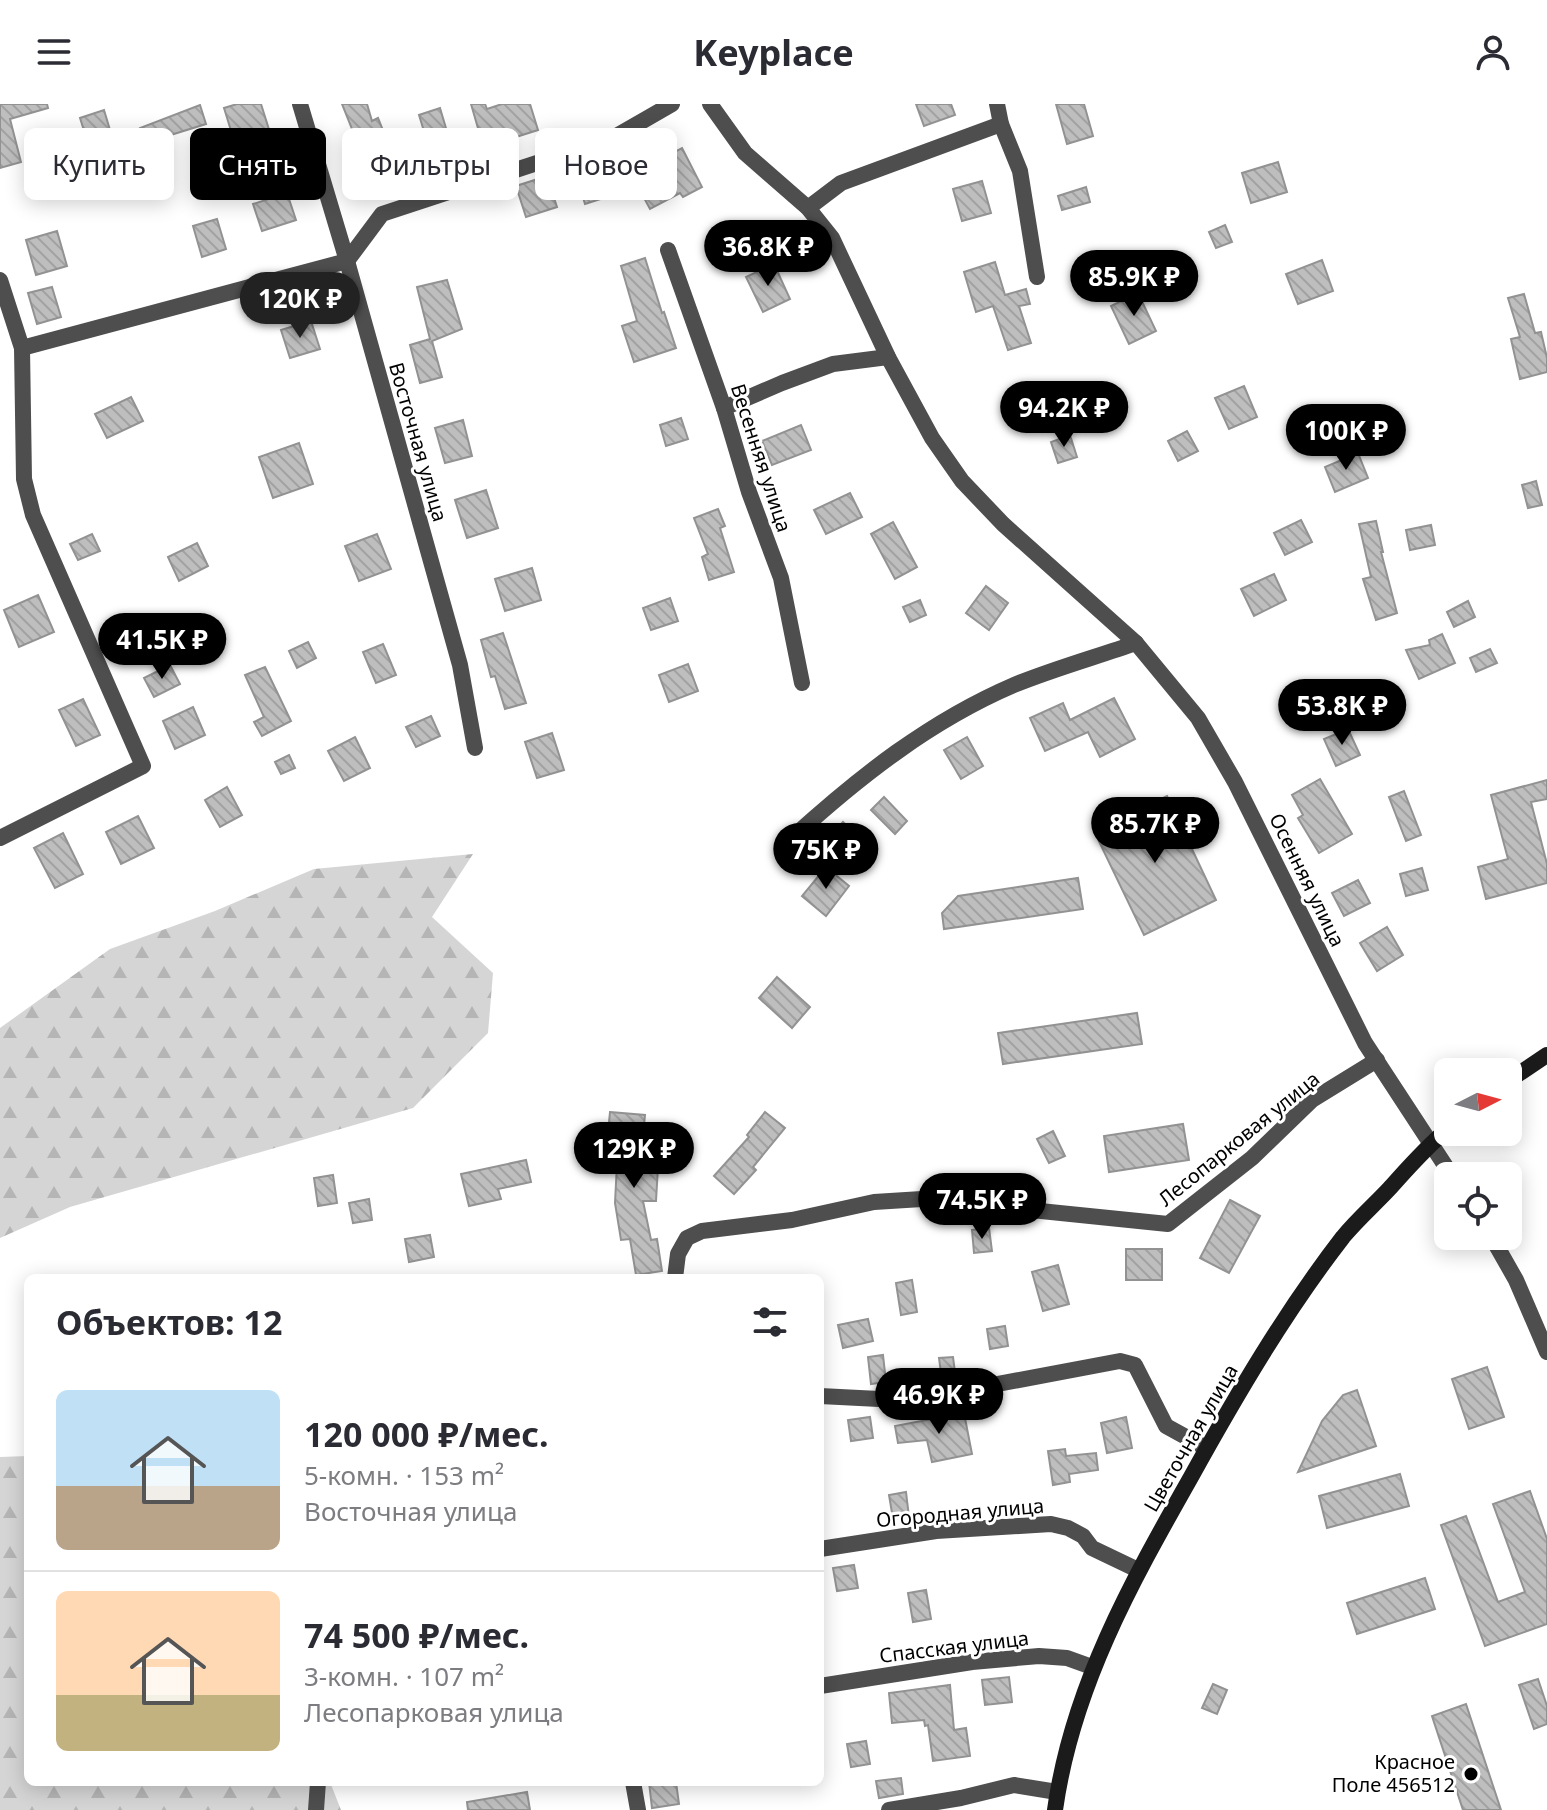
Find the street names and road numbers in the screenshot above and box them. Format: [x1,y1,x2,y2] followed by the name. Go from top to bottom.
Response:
[383,359,454,524] street label: Восточная улица
[725,380,798,535] street label: Весенняя улица
[1263,808,1351,951] street label: Осенняя улица
[1153,1065,1325,1212] street label: Лесопарковая улица
[1137,1359,1244,1517] street label: Цветочная улица
[875,1492,1045,1533] street label: Огородная улица
[878,1624,1030,1669] street label: Спасская улица

